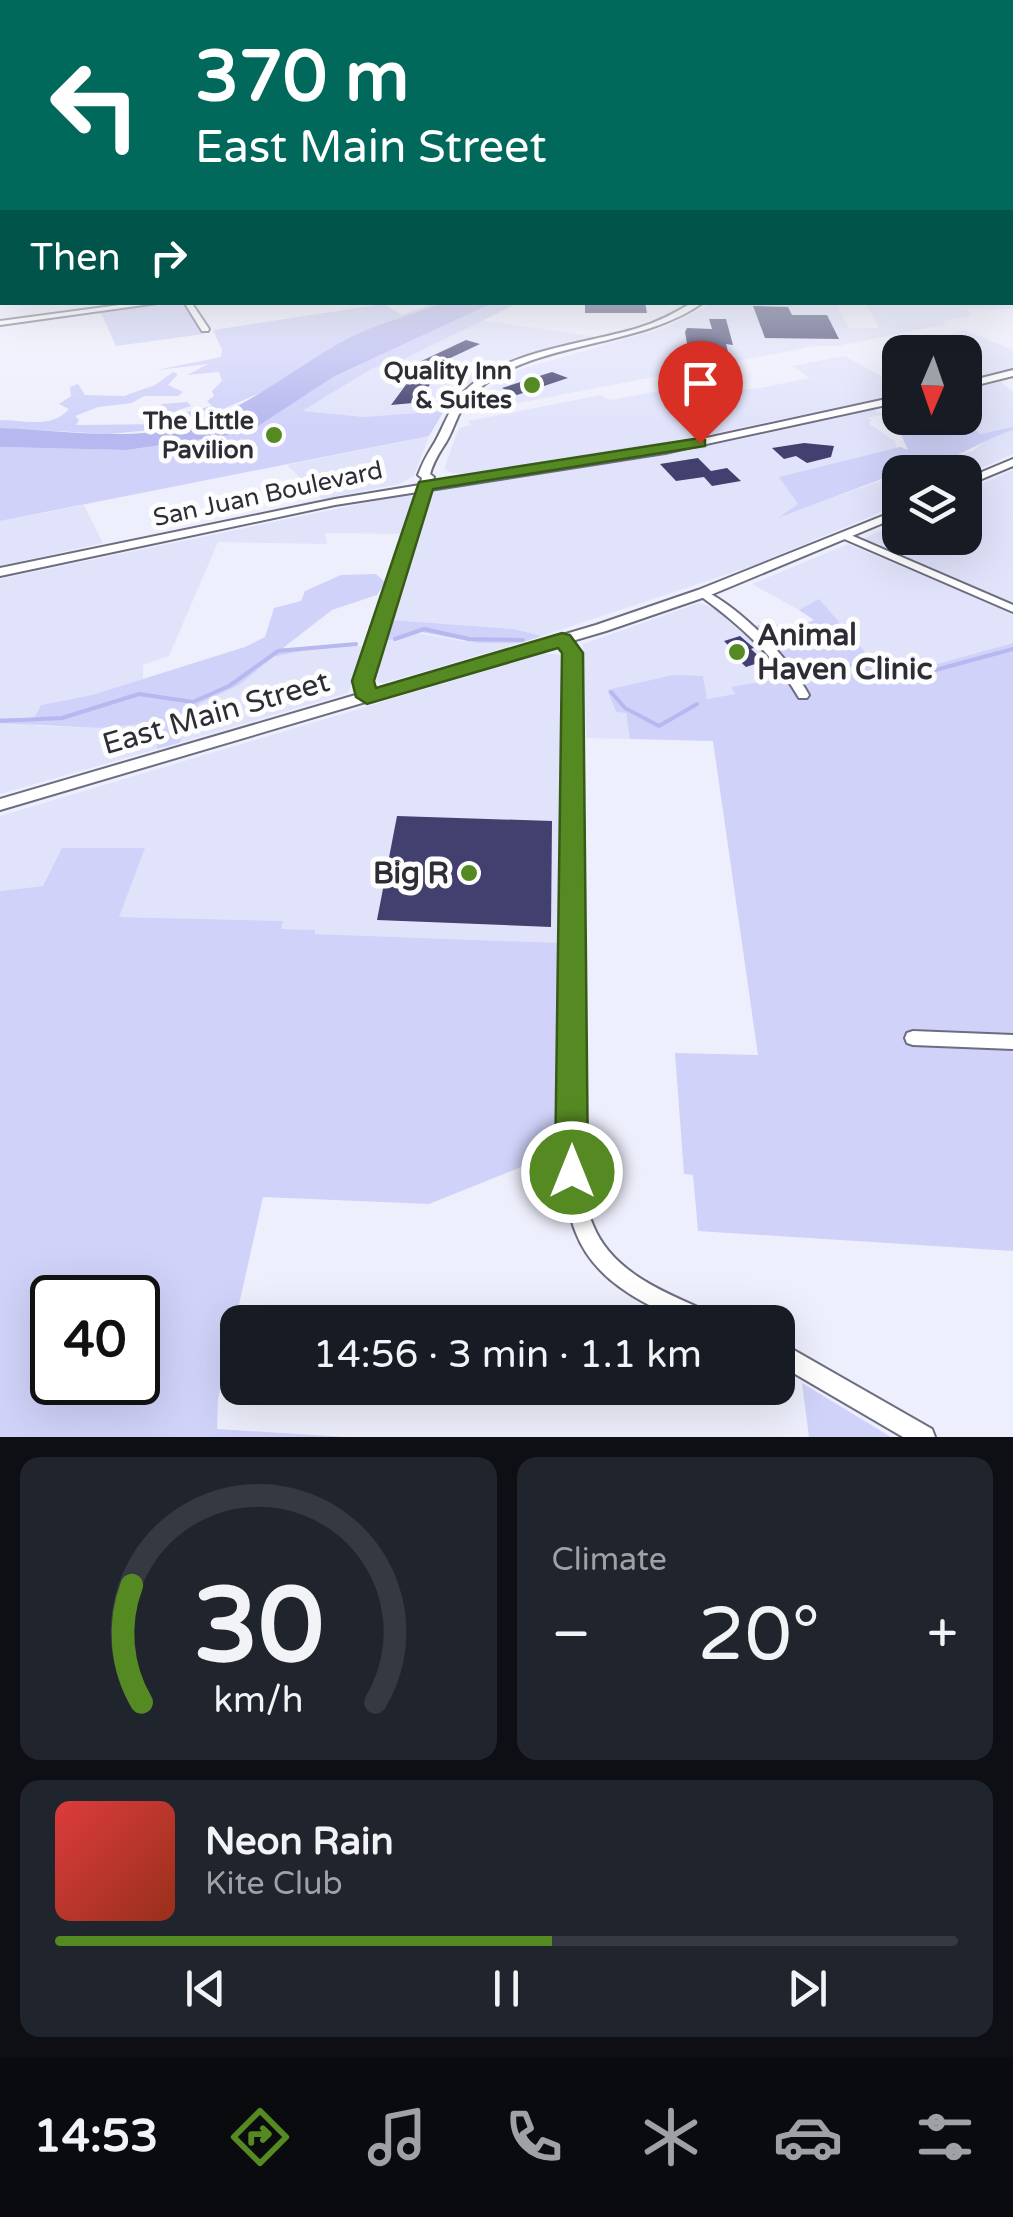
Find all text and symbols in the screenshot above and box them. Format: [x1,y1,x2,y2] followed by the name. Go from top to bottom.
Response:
[195,36,409,120] text: 370 m
[30,40,160,170] icon: left
[195,121,547,175] text: East Main Street
[141,230,196,285] icon: right
[30,235,121,281] text: Then
[882,335,982,435] north arrow
[882,335,982,555] map controls
[658,341,743,444] pin
[383,356,512,415] place label: Quality Inn & Suites
[673,356,728,411] icon: arrive
[521,374,543,396] marker: Quality Inn & Suites
[142,406,254,465] place label: The Little Pavilion
[263,424,285,446] marker: The Little Pavilion
[151,455,385,533] street label: San Juan Boulevard
[882,455,982,555] button: layers
[757,617,933,688] place label: Animal Haven Clinic
[726,641,748,663] marker: Animal Haven Clinic
[98,663,334,763] street label: East Main Street
[373,855,449,892] place label: Big R
[458,862,480,884] marker: Big R
[520,1120,624,1224] position arrow
[30,1275,160,1405] speed limit sign: 40
[313,1332,702,1378] text: 14:56 · 3 min · 1.1 km
[552,1541,667,1579] text: Climate
[193,1565,324,1690] text: 30
[698,1590,820,1680] text: 20°
[552,1602,591,1668] text: −
[927,1602,958,1668] text: +
[213,1679,303,1722] text: km/h
[205,1819,394,1865] text: Neon Rain
[205,1865,343,1903] text: Kite Club
[178,1961,233,2016] icon: previous
[479,1961,534,2016] icon: pause
[780,1961,835,2016] icon: next
[225,2102,295,2172] icon: directions
[362,2102,432,2172] icon: music
[499,2102,569,2172] icon: phone
[636,2102,706,2172] icon: climate
[773,2102,843,2172] icon: car
[910,2102,980,2172] icon: filters
[33,2110,158,2164] text: 14:53

